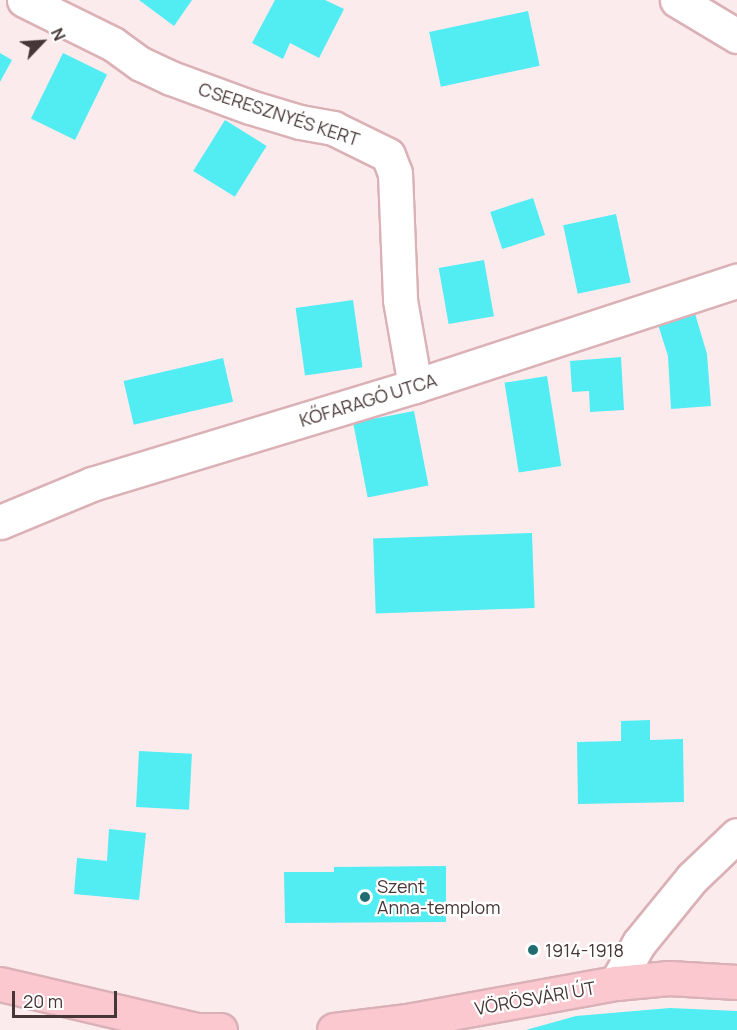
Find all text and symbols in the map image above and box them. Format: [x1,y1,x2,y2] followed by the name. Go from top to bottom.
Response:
[12,12,72,72] north arrow
[46,25,71,44] text: N
[196,78,362,150] street label: CSERESZNYÉS KERT
[297,369,439,431] street label: KŐFARAGÓ UTCA
[377,876,500,918] place label: Szent Anna-templom
[358,890,372,904] marker: Szent Anna-templom
[545,939,624,961] place label: 1914-1918
[526,943,540,957] marker: 1914-1918
[473,977,597,1019] street label: VÖRÖSVÁRI ÚT
[15,979,120,1017] scale bar
[23,989,63,1013] text: 20 m

